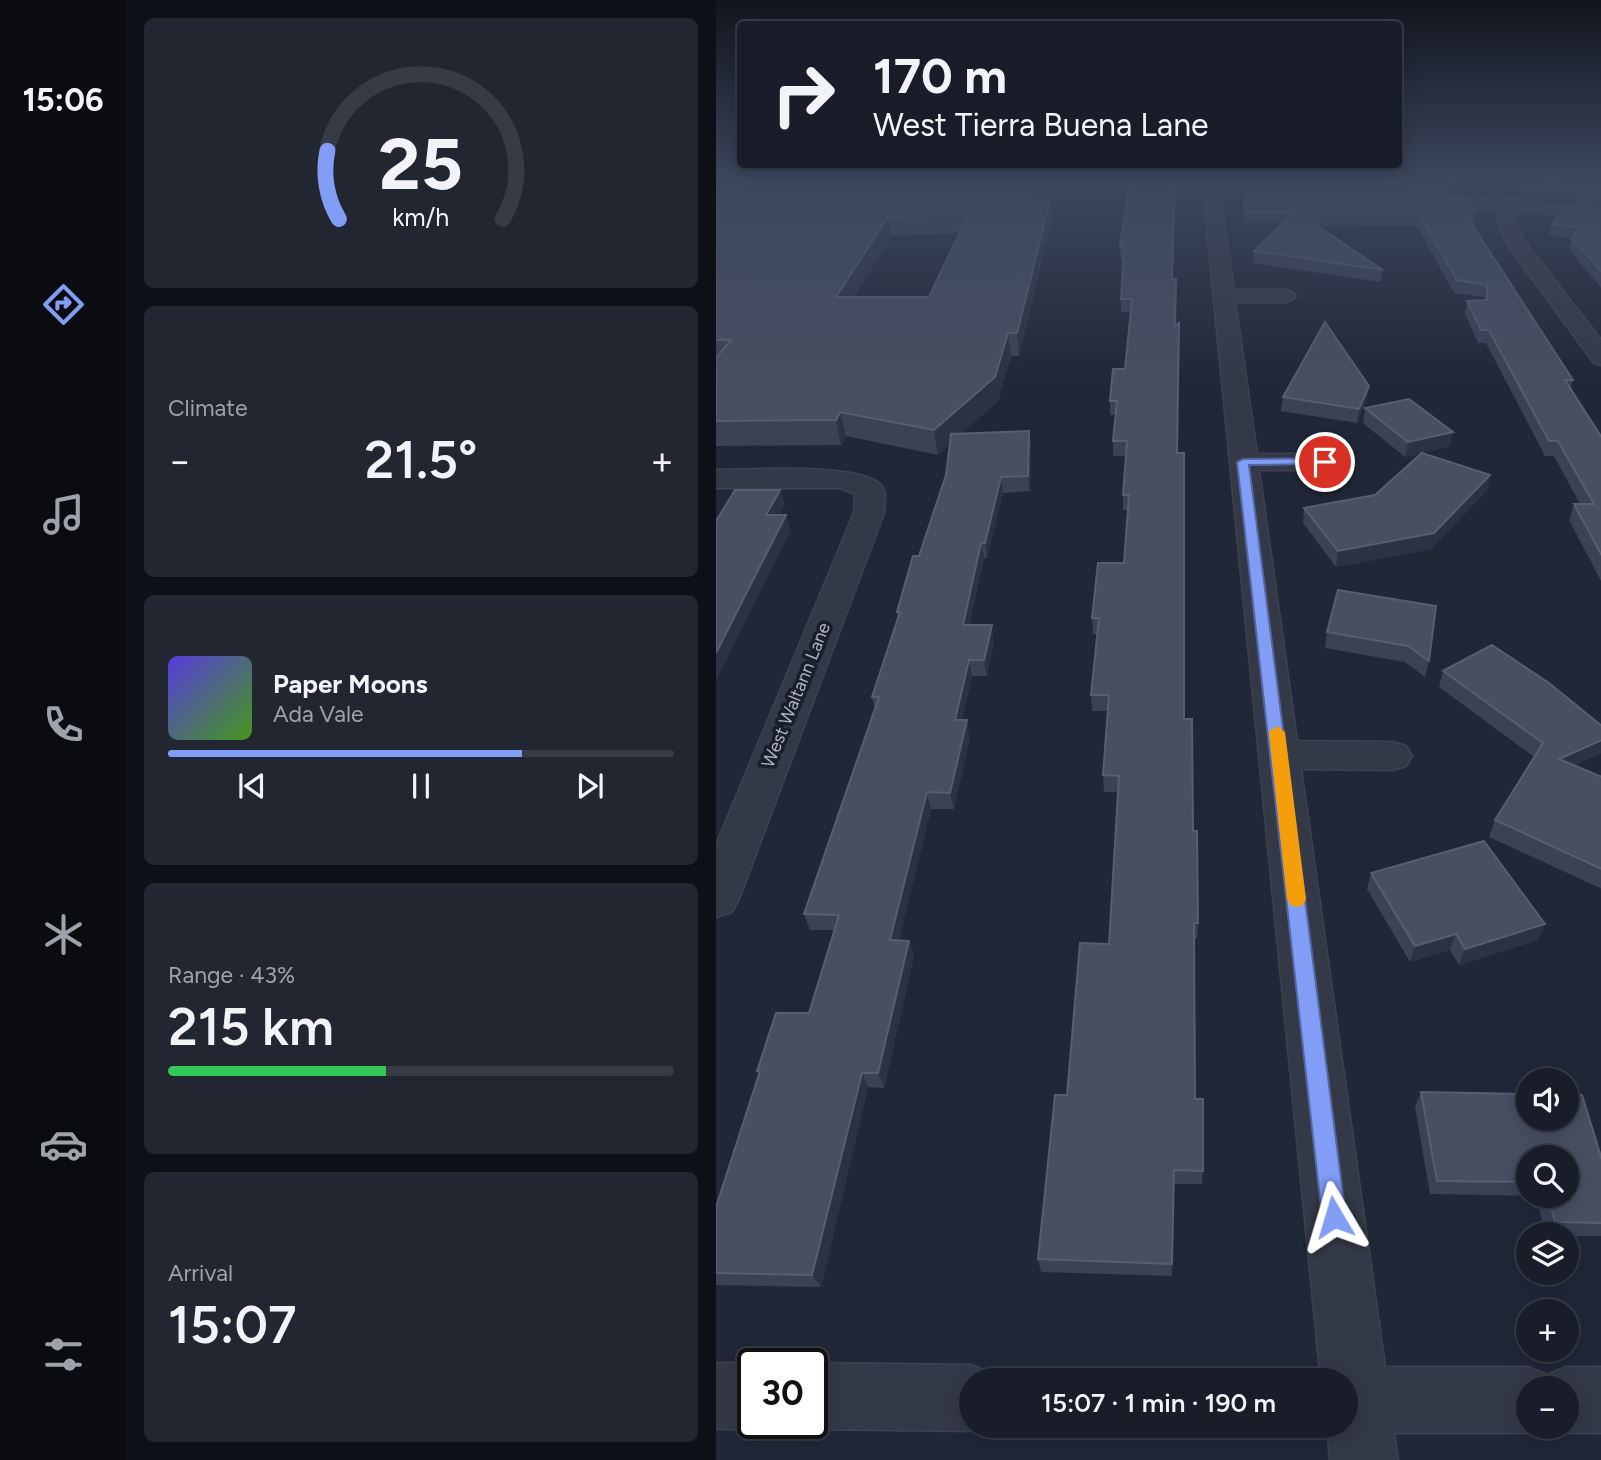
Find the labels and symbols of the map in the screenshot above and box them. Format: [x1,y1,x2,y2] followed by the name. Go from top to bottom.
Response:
[1295,432,1355,492] pin
[757,619,835,771] street label: West Waltann Lane
[1297,1180,1371,1254] position arrow
[737,1348,828,1439] speed limit sign: 30

